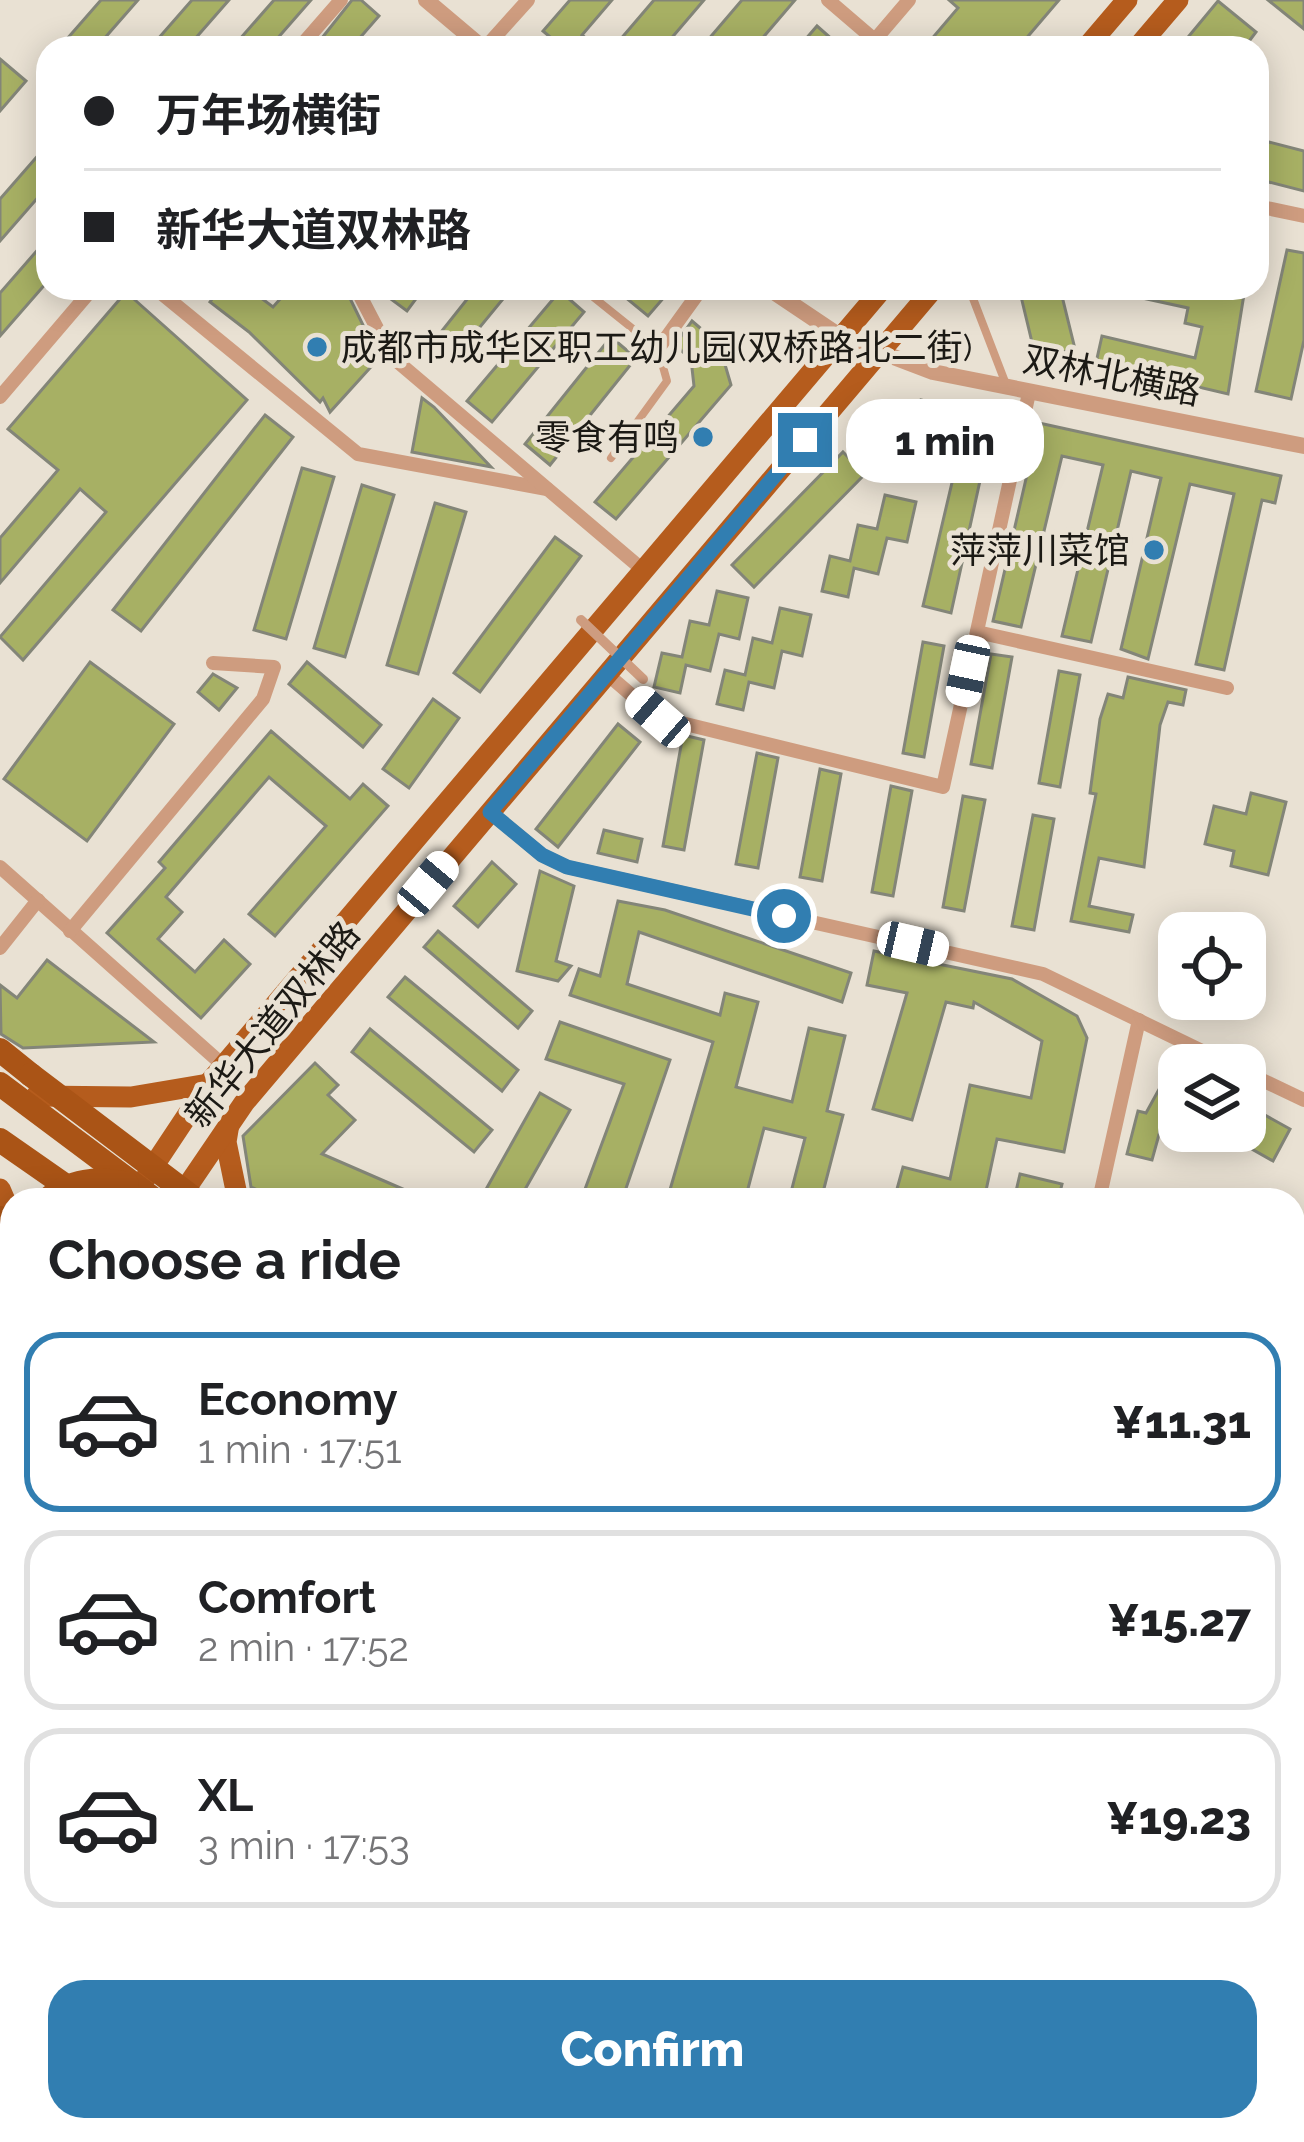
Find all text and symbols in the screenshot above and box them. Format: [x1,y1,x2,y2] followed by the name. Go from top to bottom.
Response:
[156,89,381,142] text: 万年场横街
[156,204,471,257] text: 新华大道双林路
[341,326,972,368] place label: 成都市成华区职工幼儿园(双桥路北二街)
[304,334,330,360] marker: 成都市成华区职工幼儿园(双桥路北二街)
[1020,337,1204,413] street label: 双林北横路
[847,398,1045,482] callout: 1 min
[778,413,832,467] route end
[535,416,679,458] place label: 零食有鸣
[895,418,995,464] text: 1 min
[690,424,716,450] marker: 零食有鸣
[950,529,1130,571] place label: 萍萍川菜馆
[1141,537,1167,563] marker: 萍萍川菜馆
[943,632,993,710] car
[619,680,697,754] car
[391,845,465,923] car
[757,889,811,943] route start
[1158,912,1266,1152] map controls
[1158,912,1266,1020] button: locate
[176,913,368,1135] street label: 新华大道双林路
[874,918,952,970] car
[1158,1044,1266,1152] button: layers
[48,1228,401,1292] text: Choose a ride
[54,1368,162,1476] icon: car
[198,1373,398,1426] text: Economy
[1112,1396,1251,1449] text: ¥11.31
[198,1426,402,1472] text: 1 min · 17:51
[54,1566,162,1674] icon: car
[198,1571,376,1624] text: Comfort
[1107,1594,1251,1647] text: ¥15.27
[198,1624,409,1670] text: 2 min · 17:52
[54,1764,162,1872] icon: car
[198,1769,253,1822] text: XL
[1106,1792,1251,1845] text: ¥19.23
[198,1822,410,1868] text: 3 min · 17:53
[48,1980,1257,2118] button: Confirm

